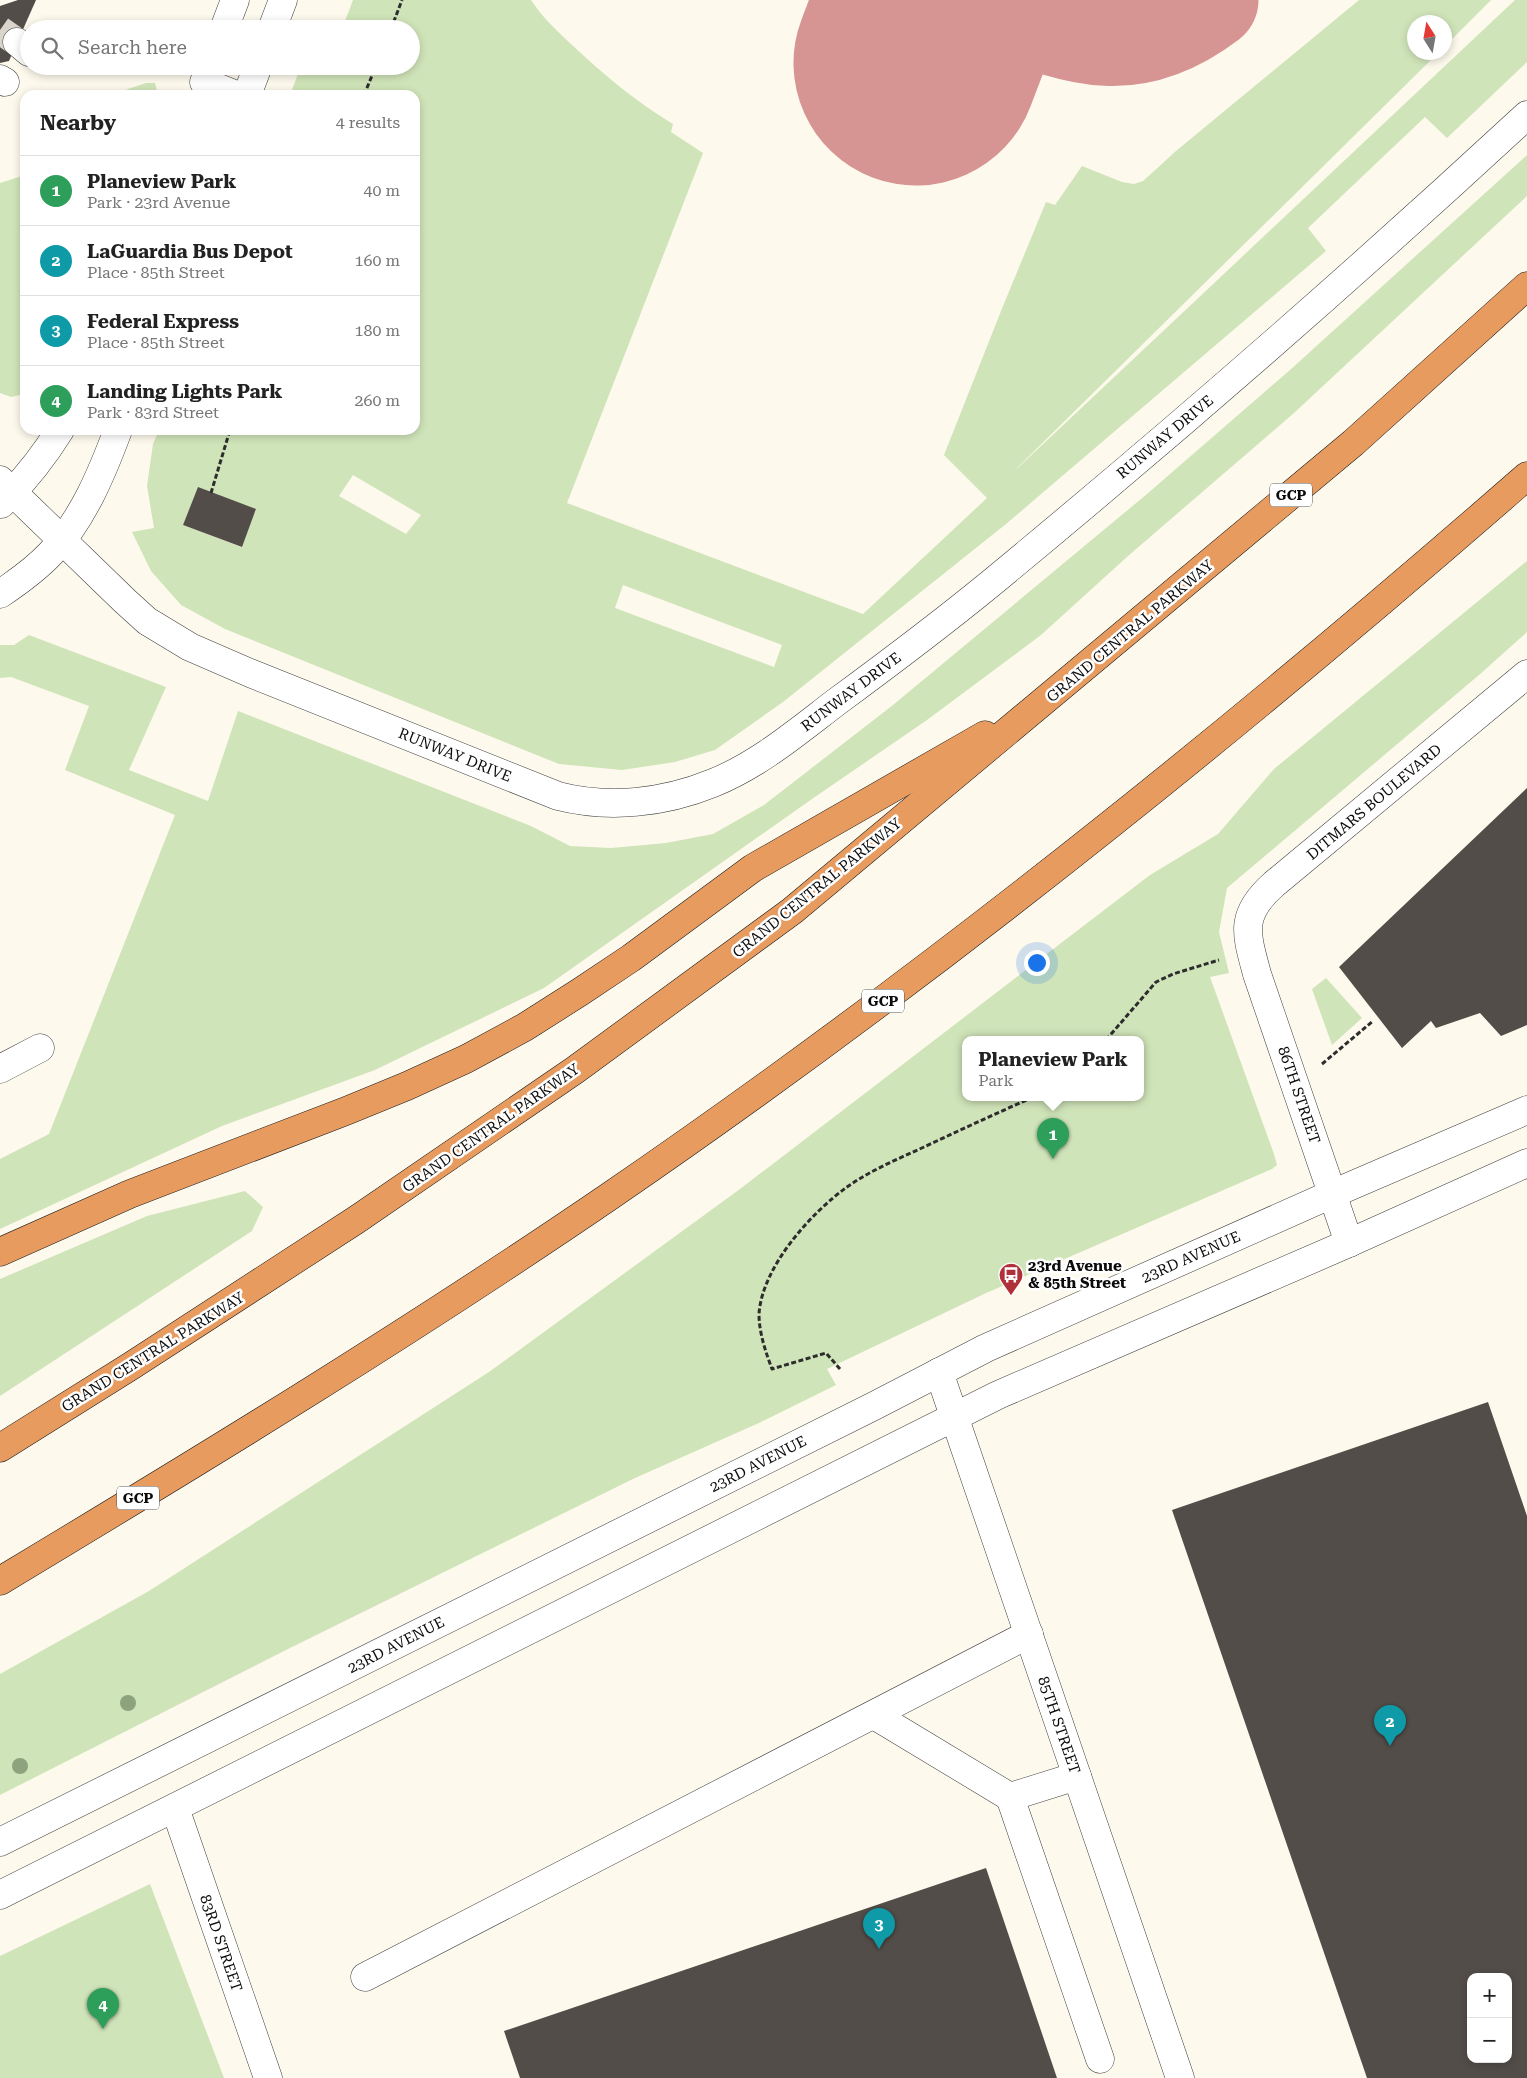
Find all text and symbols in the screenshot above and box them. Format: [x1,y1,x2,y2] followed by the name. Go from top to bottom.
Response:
[1407,15,1452,60] north arrow
[20,20,420,75] search box
[38,34,66,62] icon: search
[78,36,187,59] text: Search here
[40,111,116,135] text: Nearby
[336,113,400,132] text: 4 results
[87,170,236,193] text: Planeview Park
[52,181,60,200] text: 1
[363,181,400,200] text: 40 m
[87,193,230,212] text: Park · 23rd Avenue
[87,240,293,263] text: LaGuardia Bus Depot
[52,251,60,270] text: 2
[354,251,400,270] text: 160 m
[87,263,225,282] text: Place · 85th Street
[87,310,239,333] text: Federal Express
[52,321,60,340] text: 3
[354,321,400,340] text: 180 m
[87,333,225,352] text: Place · 85th Street
[87,380,282,403] text: Landing Lights Park
[52,391,60,410] text: 4
[354,391,400,410] text: 260 m
[1113,391,1217,483] street label: RUNWAY DRIVE
[87,403,219,422] text: Park · 83rd Street
[1270,484,1312,506] road number: GCP
[1043,555,1218,706] street label: GRAND CENTRAL PARKWAY
[798,649,904,735] street label: RUNWAY DRIVE
[396,724,514,786] street label: RUNWAY DRIVE
[1303,740,1445,864] street label: DITMARS BOULEVARD
[729,814,906,962] street label: GRAND CENTRAL PARKWAY
[1024,950,1050,976] your location
[862,989,904,1012] road number: GCP
[962,1036,1144,1101] popup
[1274,1044,1324,1146] street label: 86TH STREET
[978,1048,1128,1071] text: Planeview Park
[399,1059,584,1196] street label: GRAND CENTRAL PARKWAY
[978,1071,1014,1090] text: Park
[1037,1118,1069,1159] pin: 1
[1139,1227,1243,1287] street label: 23RD AVENUE
[1028,1257,1126,1292] place label: 23rd Avenue & 85th Street
[998,1262,1024,1296] bus stop icon: 23rd Avenue & 85th Street
[58,1288,248,1416] street label: GRAND CENTRAL PARKWAY
[707,1432,809,1496] street label: 23RD AVENUE
[117,1486,159,1510] road number: GCP
[345,1613,447,1677] street label: 23RD AVENUE
[1034,1674,1084,1776] street label: 85TH STREET
[1374,1705,1406,1746] pin: 2
[196,1892,246,1994] street label: 83RD STREET
[863,1908,895,1949] pin: 3
[1467,1973,1512,2063] map controls
[1467,1973,1512,2018] button: +
[87,1988,119,2029] pin: 4
[1467,2018,1512,2063] button: −

